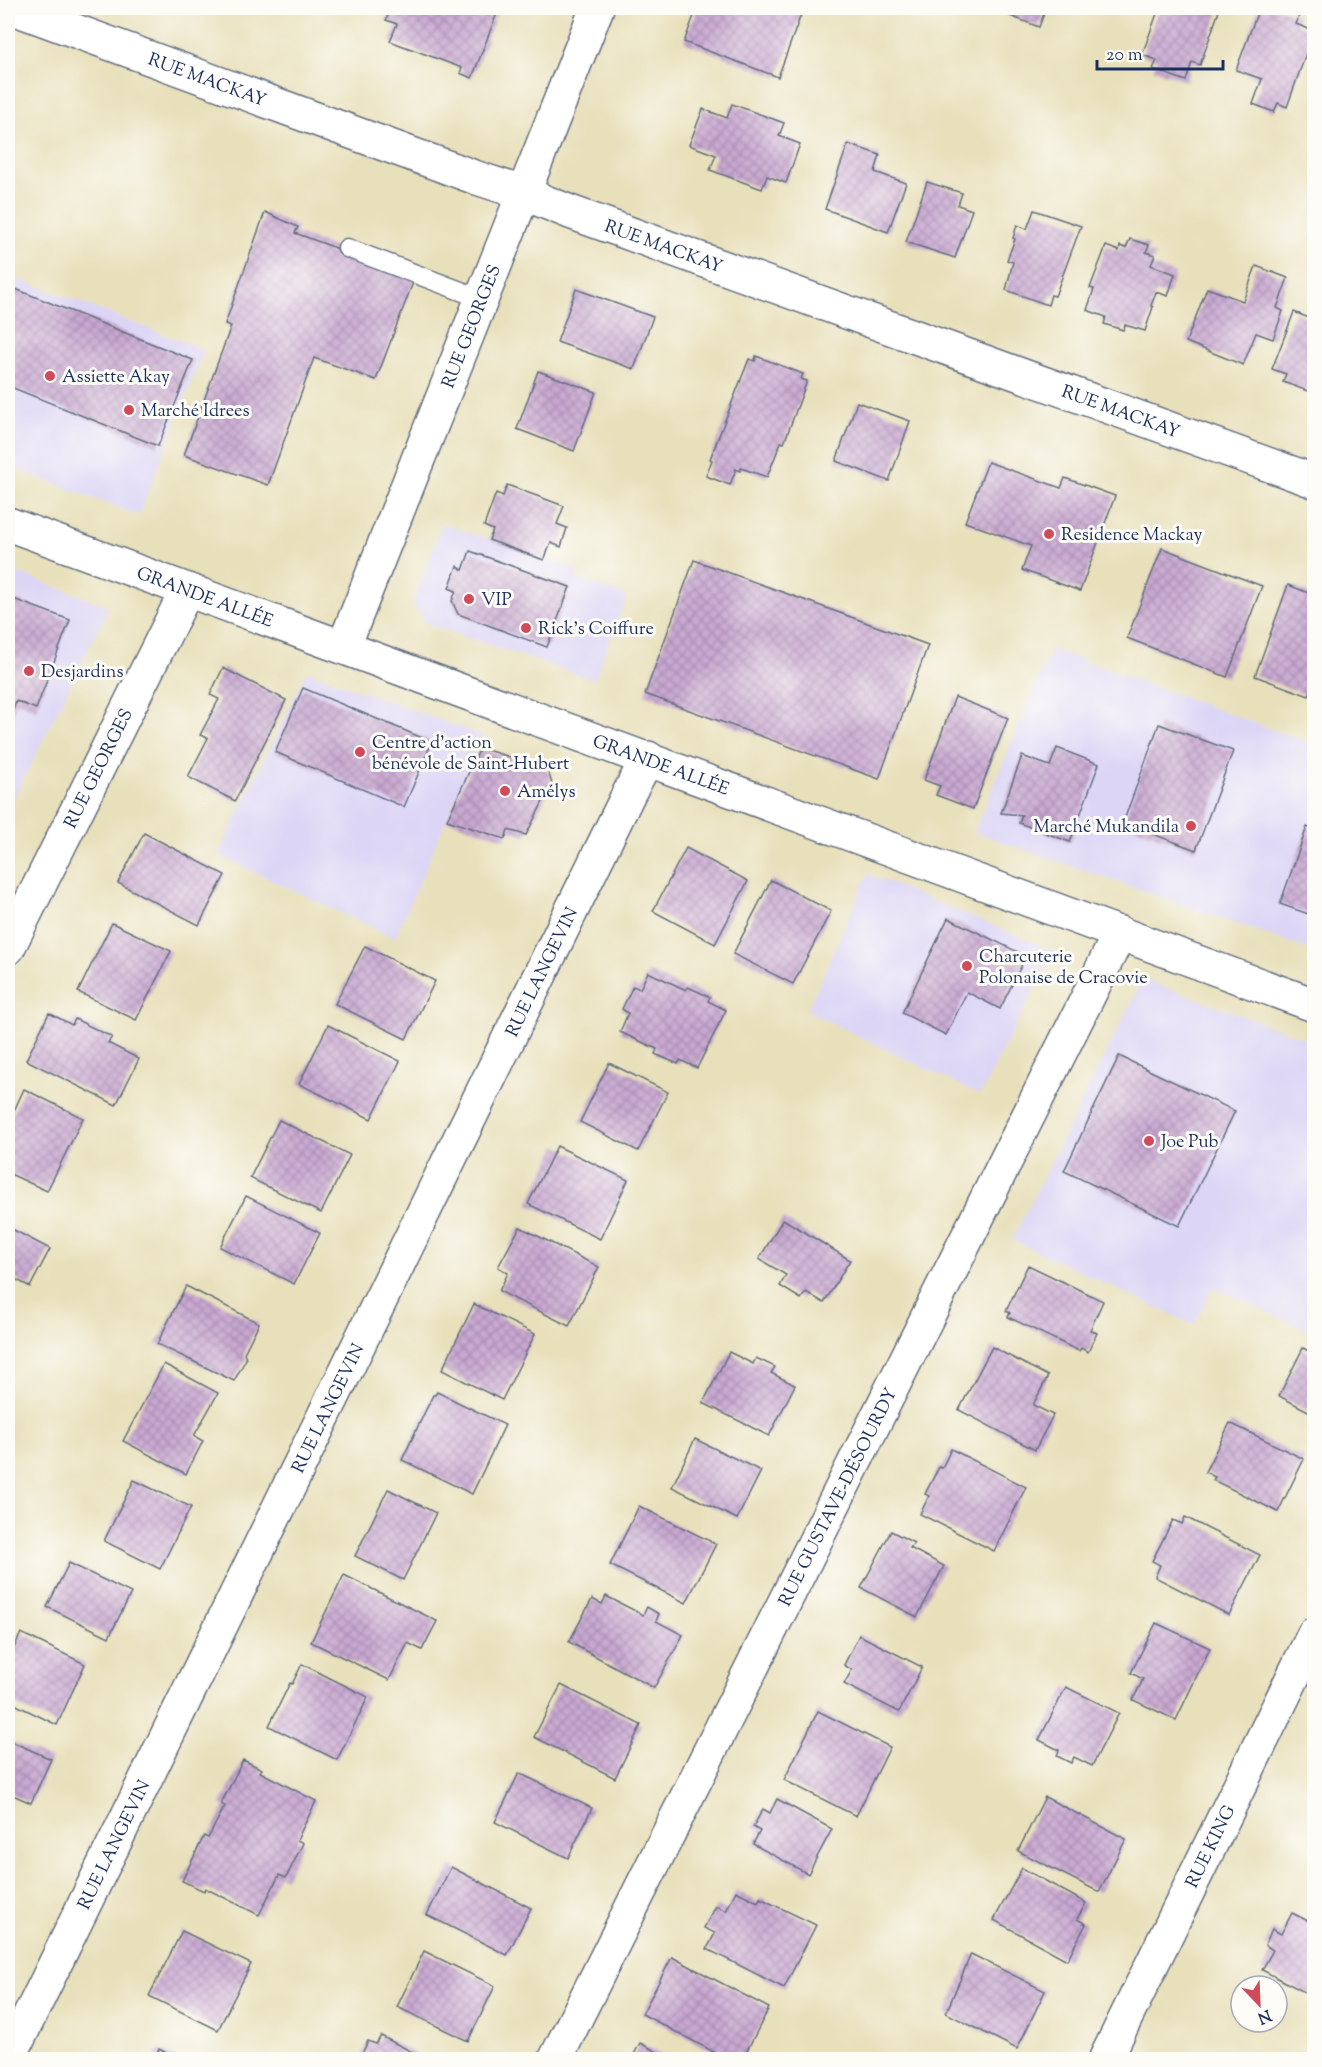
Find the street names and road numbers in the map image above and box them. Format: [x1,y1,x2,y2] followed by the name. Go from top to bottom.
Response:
[144,48,269,115] street label: RUE MACKAY
[600,214,726,281] street label: RUE MACKAY
[436,261,509,393] street label: RUE GEORGES
[1057,380,1183,446] street label: RUE MACKAY
[132,561,276,636] street label: GRANDE ALLÉE
[59,705,141,834] street label: RUE GEORGES
[588,729,732,804] street label: GRANDE ALLÉE
[500,903,586,1042] street label: RUE LANGEVIN
[286,1340,372,1478] street label: RUE LANGEVIN
[773,1384,905,1611] street label: RUE GUSTAVE-DÉSOURDY
[73,1776,158,1915] street label: RUE LANGEVIN
[1180,1801,1243,1893] street label: RUE KING

